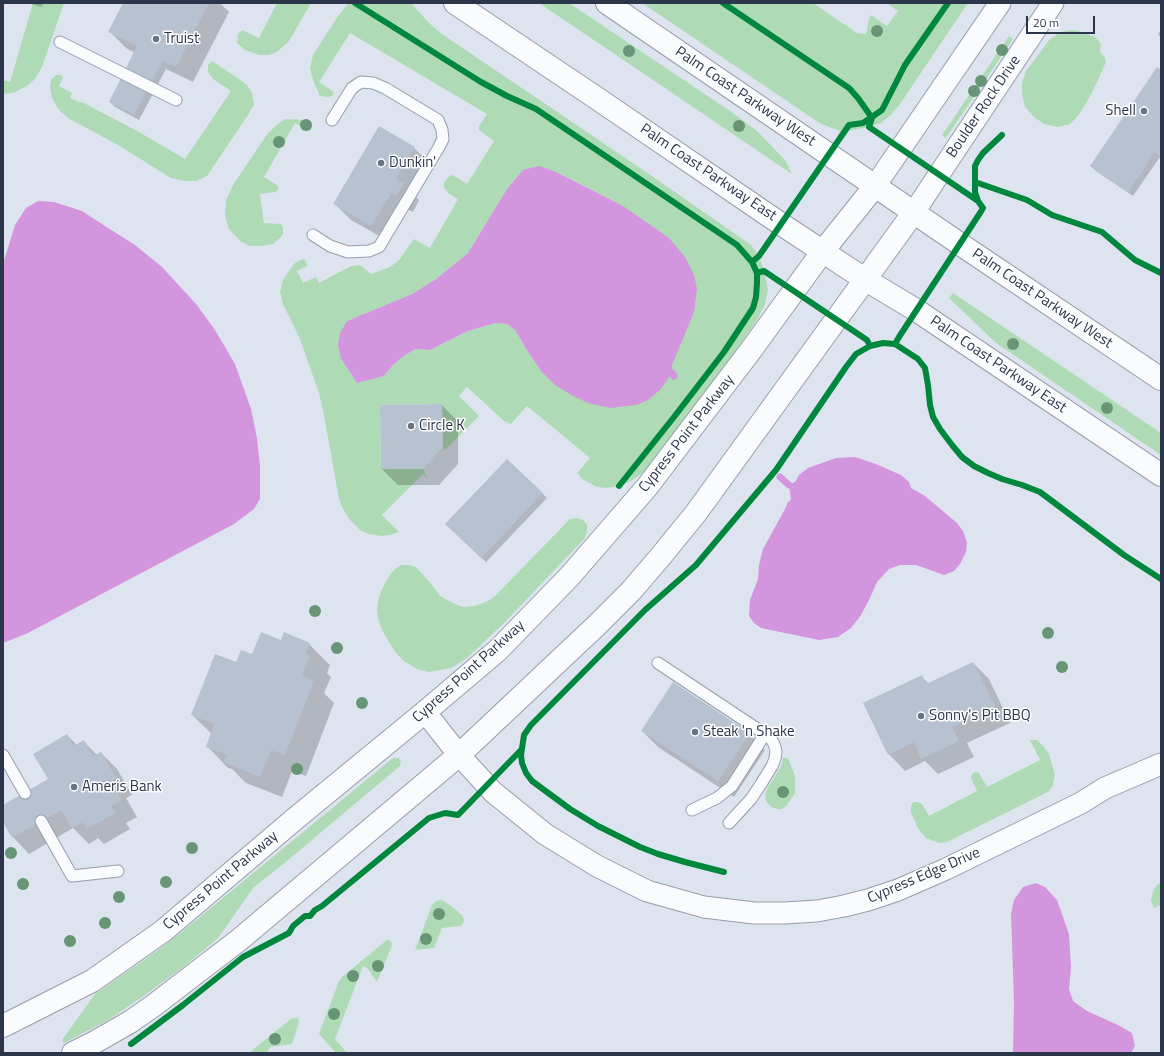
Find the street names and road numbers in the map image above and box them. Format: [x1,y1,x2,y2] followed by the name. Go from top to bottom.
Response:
[671,43,819,151] street label: Palm Coast Parkway West
[943,52,1025,162] street label: Boulder Rock Drive
[636,121,780,225] street label: Palm Coast Parkway East
[968,245,1116,353] street label: Palm Coast Parkway West
[926,313,1070,417] street label: Palm Coast Parkway East
[635,372,739,496] street label: Cypress Point Parkway
[409,617,529,727] street label: Cypress Point Parkway
[160,828,282,934] street label: Cypress Point Parkway
[865,844,983,908] street label: Cypress Edge Drive

